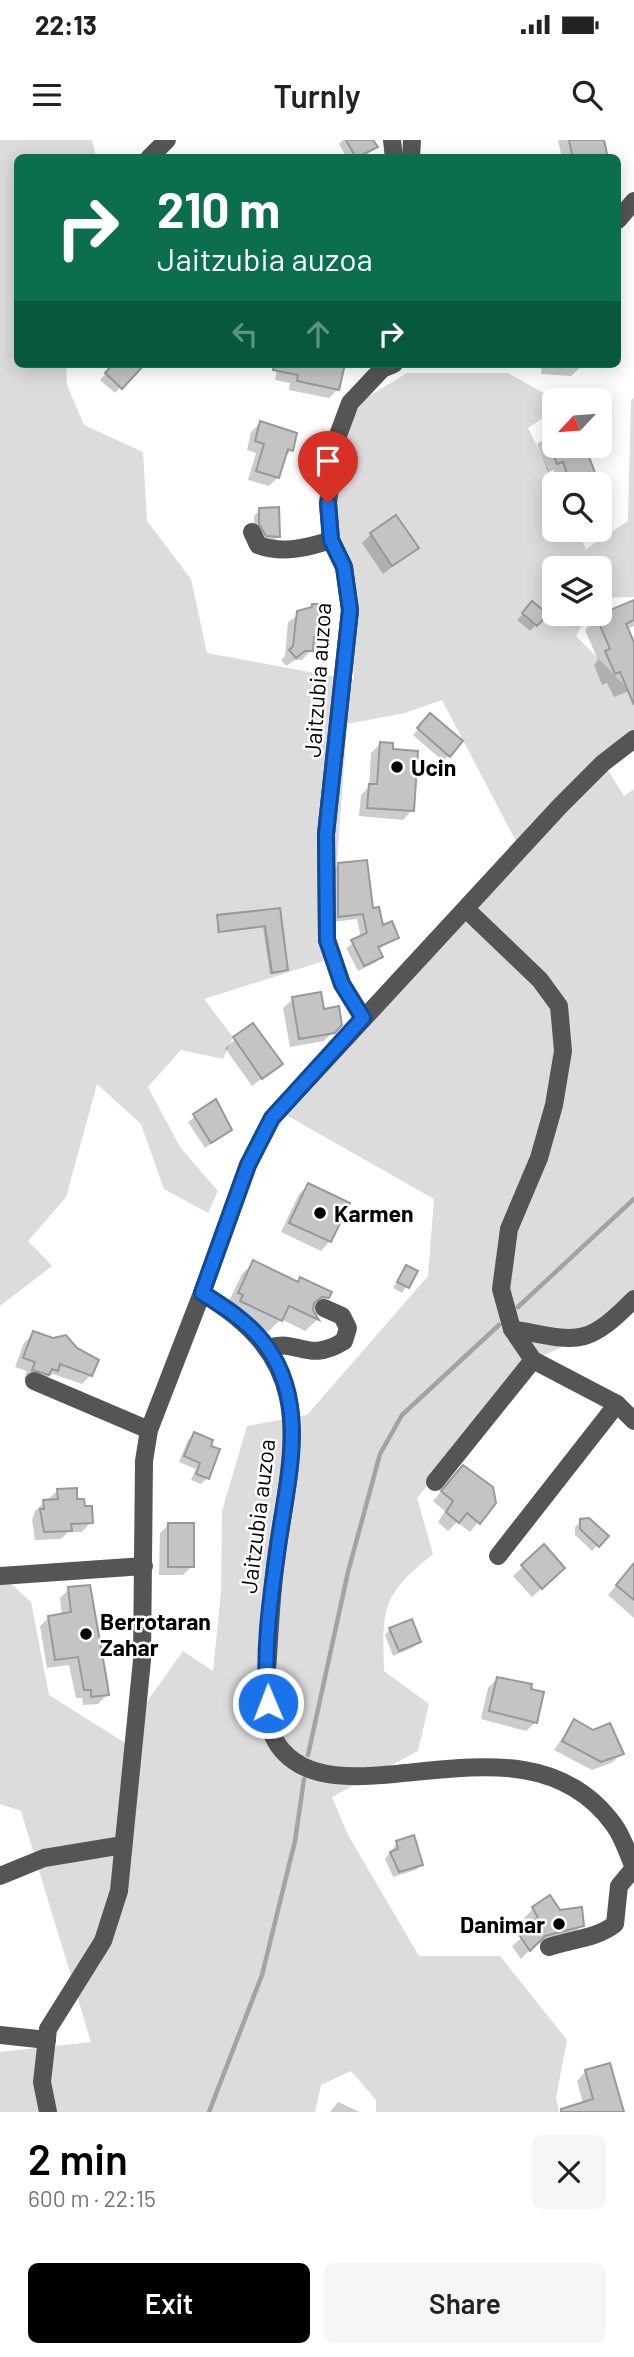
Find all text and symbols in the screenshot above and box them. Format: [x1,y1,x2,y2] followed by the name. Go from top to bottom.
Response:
[35,9,97,40] text: 22:13
[28,76,66,114] icon: menu
[273,76,361,114] text: Turnly
[568,76,606,114] icon: search
[157,179,280,238] text: 210 m
[42,182,133,273] icon: right
[157,239,373,277] text: Jaitzubia auzoa
[226,315,264,353] icon: left
[299,315,337,353] icon: ahead
[372,315,410,353] icon: right
[542,388,612,458] north arrow
[542,388,612,626] map controls
[298,431,358,503] pin
[309,442,347,480] icon: arrive
[542,472,612,542] button: search
[542,556,612,626] button: layers
[298,602,336,758] street label: Jaitzubia auzoa
[411,753,456,781] place label: Ucin
[389,759,405,775] marker: Ucin
[334,1199,414,1227] place label: Karmen
[312,1205,328,1221] marker: Karmen
[234,1437,280,1595] street label: Jaitzubia auzoa
[100,1607,211,1661] place label: Berrotaran Zahar
[78,1626,94,1642] marker: Berrotaran Zahar
[231,1666,305,1740] position arrow
[460,1910,545,1938] place label: Danimar
[551,1916,567,1932] marker: Danimar
[28,2133,128,2183] text: 2 min
[532,2135,606,2209] button: close
[28,2184,156,2212] text: 600 m · 22:15
[28,2263,310,2343] button: Exit
[324,2263,606,2343] button: Share

